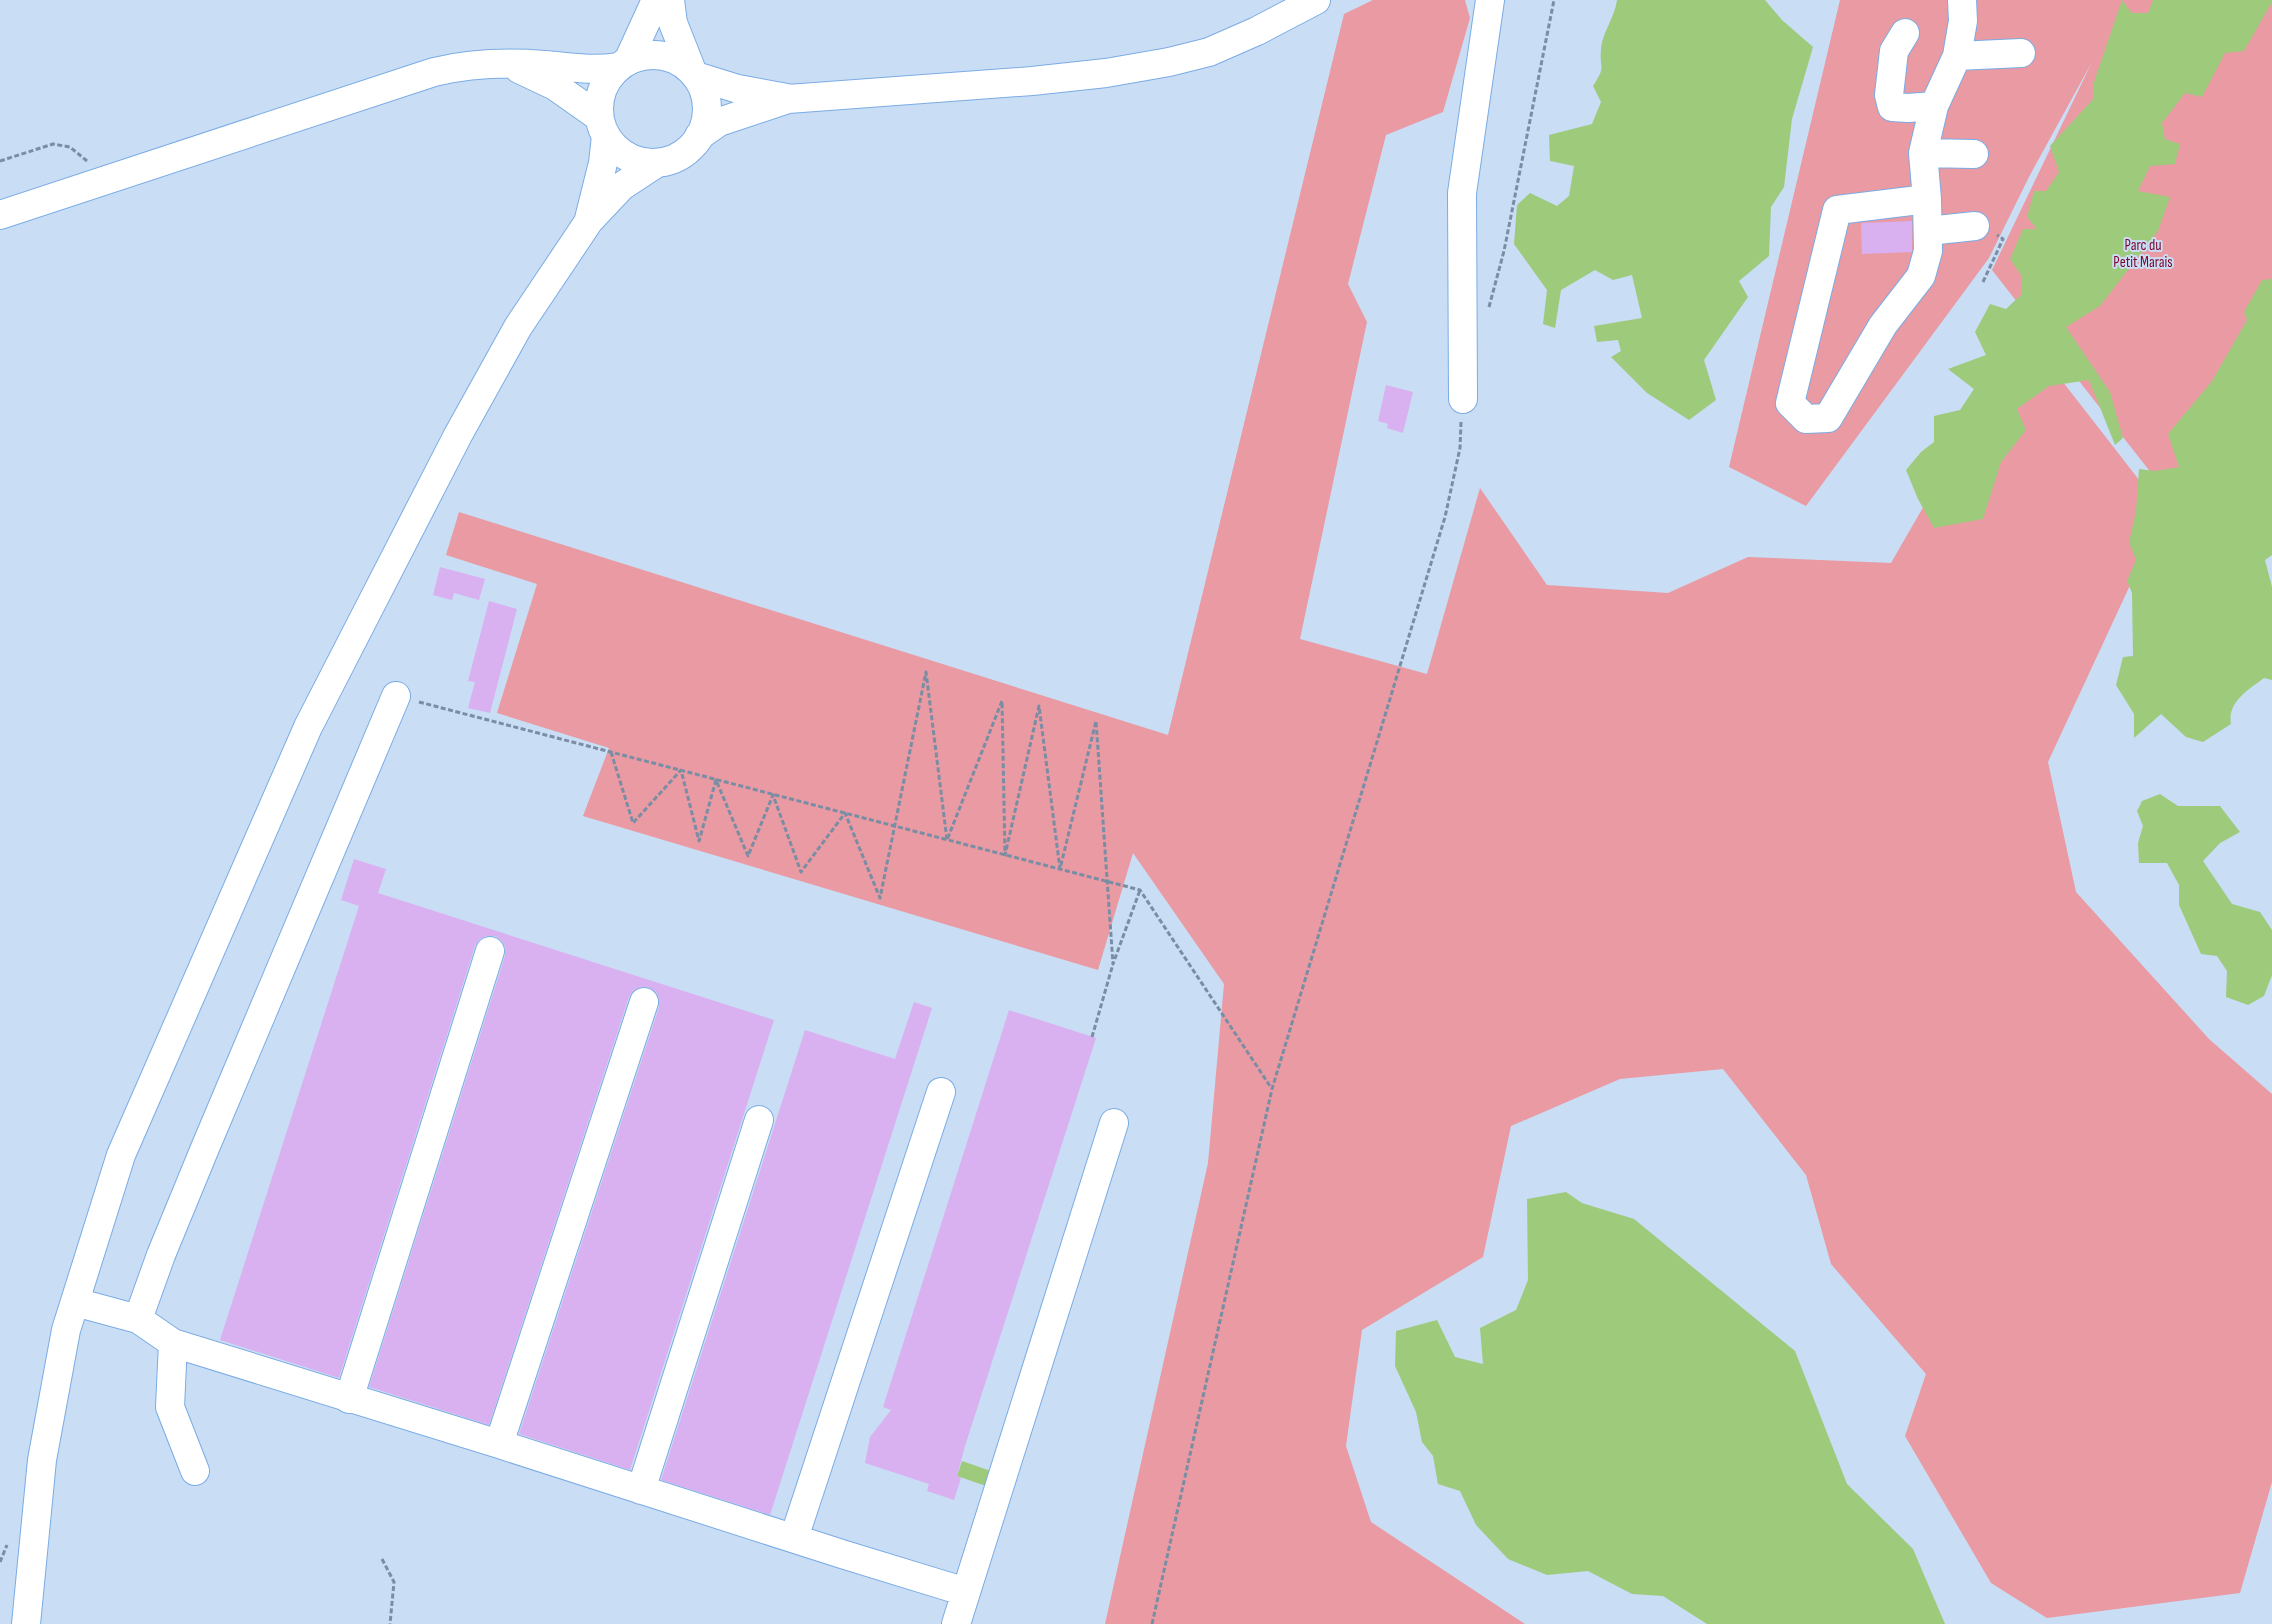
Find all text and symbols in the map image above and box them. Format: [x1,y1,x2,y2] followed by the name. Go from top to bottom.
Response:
[2113,236,2173,272] park label: Parc du Petit Marais

